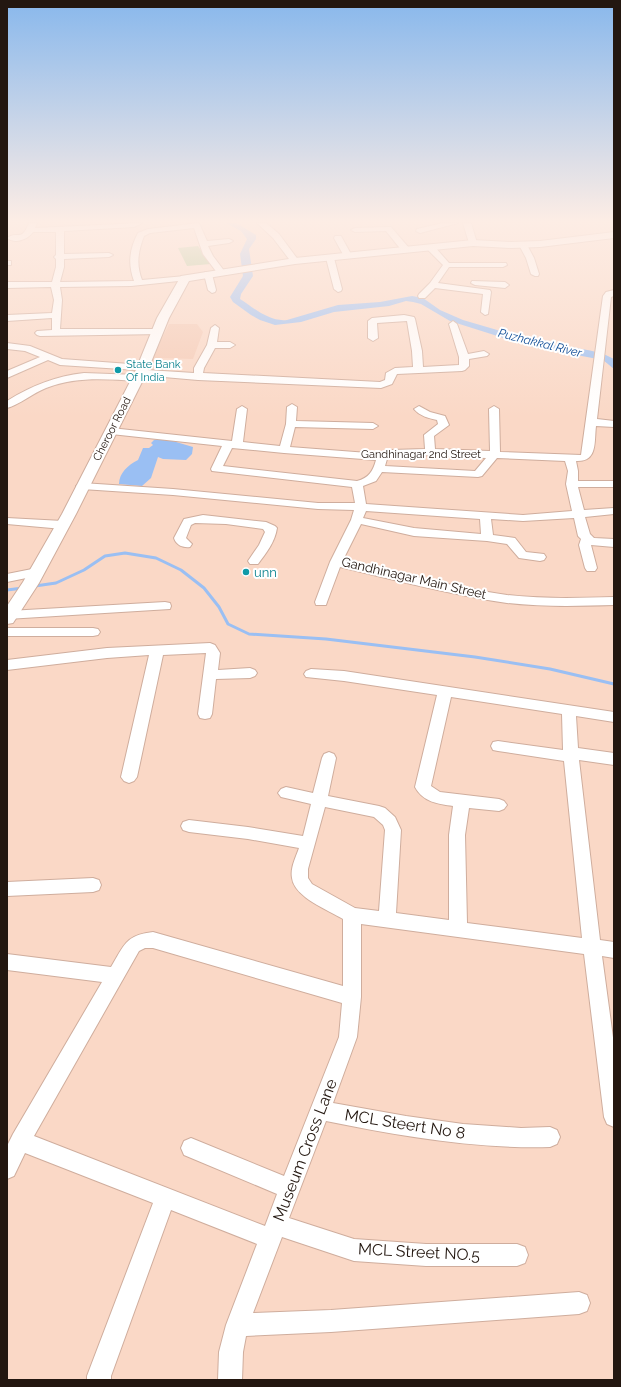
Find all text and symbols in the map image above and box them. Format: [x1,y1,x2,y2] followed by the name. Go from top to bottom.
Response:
[497,326,584,360] water label: Puzhakkal River
[126,358,181,384] place label: State Bank Of India
[113,365,123,375] marker: State Bank Of India
[90,395,134,463] street label: Cheroor Road
[361,448,481,461] street label: Gandhinagar 2nd Street
[340,554,488,602] street label: Gandhinagar Main Street
[254,565,277,580] place label: unn
[241,567,251,577] marker: unn
[269,1076,341,1224] street label: Museum Cross Lane
[343,1105,467,1143] street label: MCL Steert No 8
[357,1239,481,1265] street label: MCL Street NO.5

